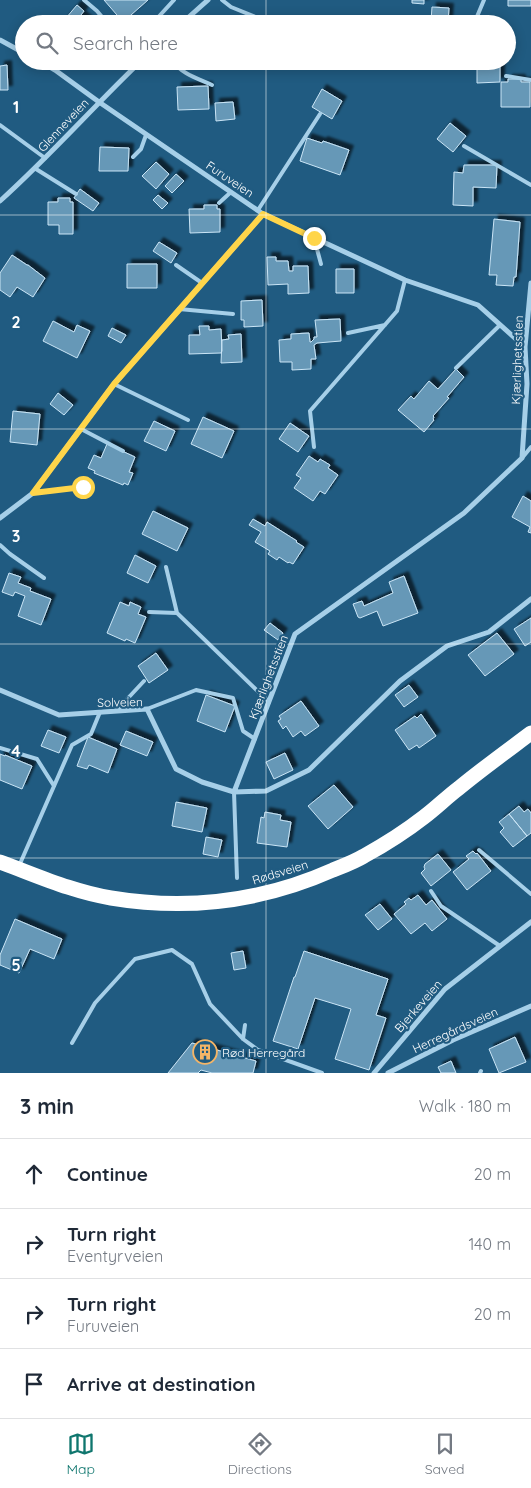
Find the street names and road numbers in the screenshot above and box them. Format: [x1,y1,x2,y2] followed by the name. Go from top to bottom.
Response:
[34,95,92,155] street label: Glenneveien
[203,158,257,200] street label: Furuveien
[508,315,526,405] street label: Kjærlighetsstien
[245,633,291,721] street label: Kjærlighetsstien
[97,694,143,710] street label: Solveien
[250,856,310,888] street label: Rødsveien
[391,977,445,1035] street label: Bjerkeveien
[410,1004,500,1056] street label: Herregårdsveien

